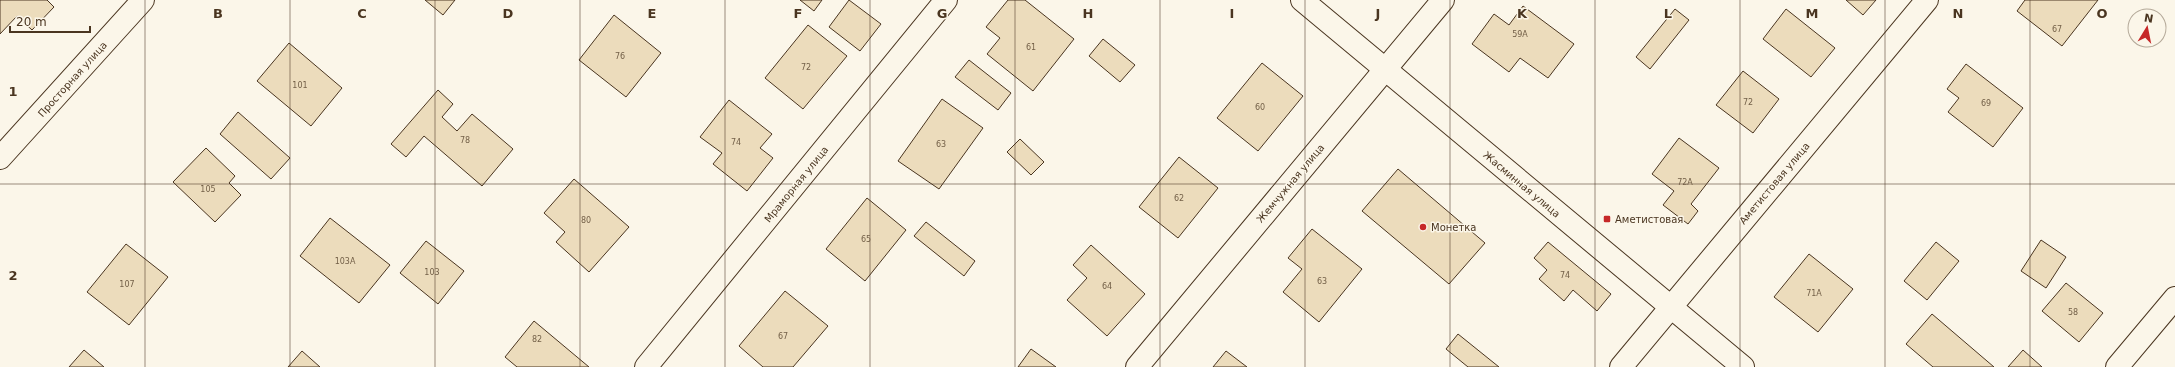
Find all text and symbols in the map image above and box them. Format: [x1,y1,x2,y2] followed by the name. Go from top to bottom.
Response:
[213,6,223,21] text: B
[357,6,367,21] text: C
[503,6,514,21] text: D
[648,6,656,21] text: E
[794,6,802,21] text: F
[937,6,947,21] text: G
[1083,6,1093,21] text: H
[1230,6,1234,21] text: I
[1375,6,1380,21] text: J
[1517,6,1528,21] text: K
[1664,6,1672,21] text: L
[1806,6,1818,21] text: M
[1953,6,1963,21] text: N
[2096,6,2108,21] text: O
[10,8,90,34] scale bar
[2127,8,2167,48] north arrow
[2143,11,2154,26] text: N
[16,15,47,29] text: 20 m
[2052,25,2062,34] house number: 67
[1512,30,1528,39] house number: 59А
[36,39,109,119] street label: Просторная улица
[1026,43,1036,52] house number: 61
[615,52,625,61] house number: 76
[801,63,811,72] house number: 72
[292,81,308,90] house number: 101
[8,84,18,99] text: 1
[1743,98,1753,107] house number: 72
[1981,99,1991,108] house number: 69
[1255,103,1265,112] house number: 60
[460,136,470,145] house number: 78
[731,138,741,147] house number: 74
[936,140,946,149] house number: 63
[1737,140,1812,226] street label: Аметистовая улица
[1254,142,1326,225] street label: Жемчужная улица
[762,144,830,225] street label: Мраморная улица
[1481,149,1562,220] street label: Жасминная улица
[1677,178,1693,187] house number: 72А
[200,185,216,194] house number: 105
[1174,194,1184,203] house number: 62
[1602,214,1612,224] marker: Аметистовая
[1615,214,1683,225] place label: Аметистовая
[581,216,591,225] house number: 80
[1418,222,1428,232] marker: Монетка
[1431,222,1476,233] place label: Монетка
[861,235,871,244] house number: 65
[335,257,356,266] house number: 103А
[8,268,18,283] text: 2
[424,268,440,277] house number: 103
[1560,271,1570,280] house number: 74
[1317,277,1327,286] house number: 63
[119,280,135,289] house number: 107
[1102,282,1112,291] house number: 64
[1806,289,1822,298] house number: 71А
[2068,308,2078,317] house number: 58
[778,332,788,341] house number: 67
[532,335,542,344] house number: 82

